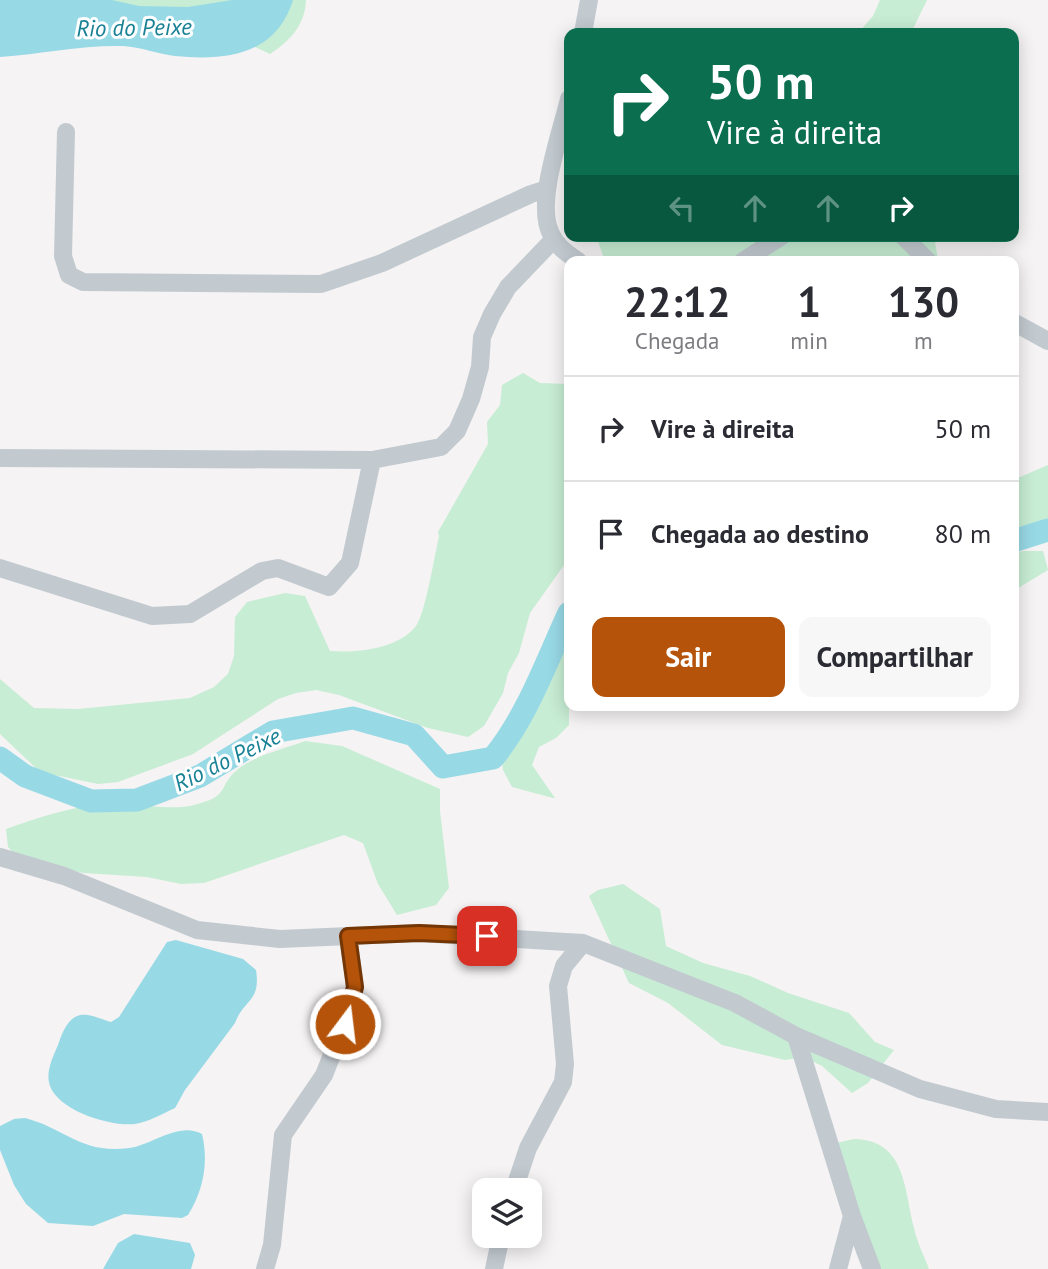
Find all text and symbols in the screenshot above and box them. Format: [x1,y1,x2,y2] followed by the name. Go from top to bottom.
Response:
[76,11,192,43] water label: Rio do Peixe
[707,49,814,113] text: 50 m
[592,56,683,147] icon: right
[707,111,882,153] text: Vire à direita
[663,189,701,227] icon: left
[736,189,774,227] icon: ahead
[809,189,847,227] icon: ahead
[882,189,920,227] icon: right
[624,274,730,329] text: 22:12
[797,274,821,329] text: 1
[888,274,959,329] text: 130
[635,326,720,355] text: Chegada
[790,326,828,355] text: min
[914,326,933,355] text: m
[592,410,630,448] icon: right
[651,412,794,445] text: Vire à direita
[935,412,991,445] text: 50 m
[592,515,630,553] icon: arrive
[651,517,869,550] text: Chegada ao destino
[935,517,991,550] text: 80 m
[592,617,785,697] button: Sair
[799,617,991,697] button: Compartilhar
[169,720,286,797] water label: Rio do Peixe
[457,906,517,966] pin
[468,917,506,955] icon: arrive
[308,987,382,1061] position arrow
[472,1178,542,1248] map controls
[472,1178,542,1248] button: layers

